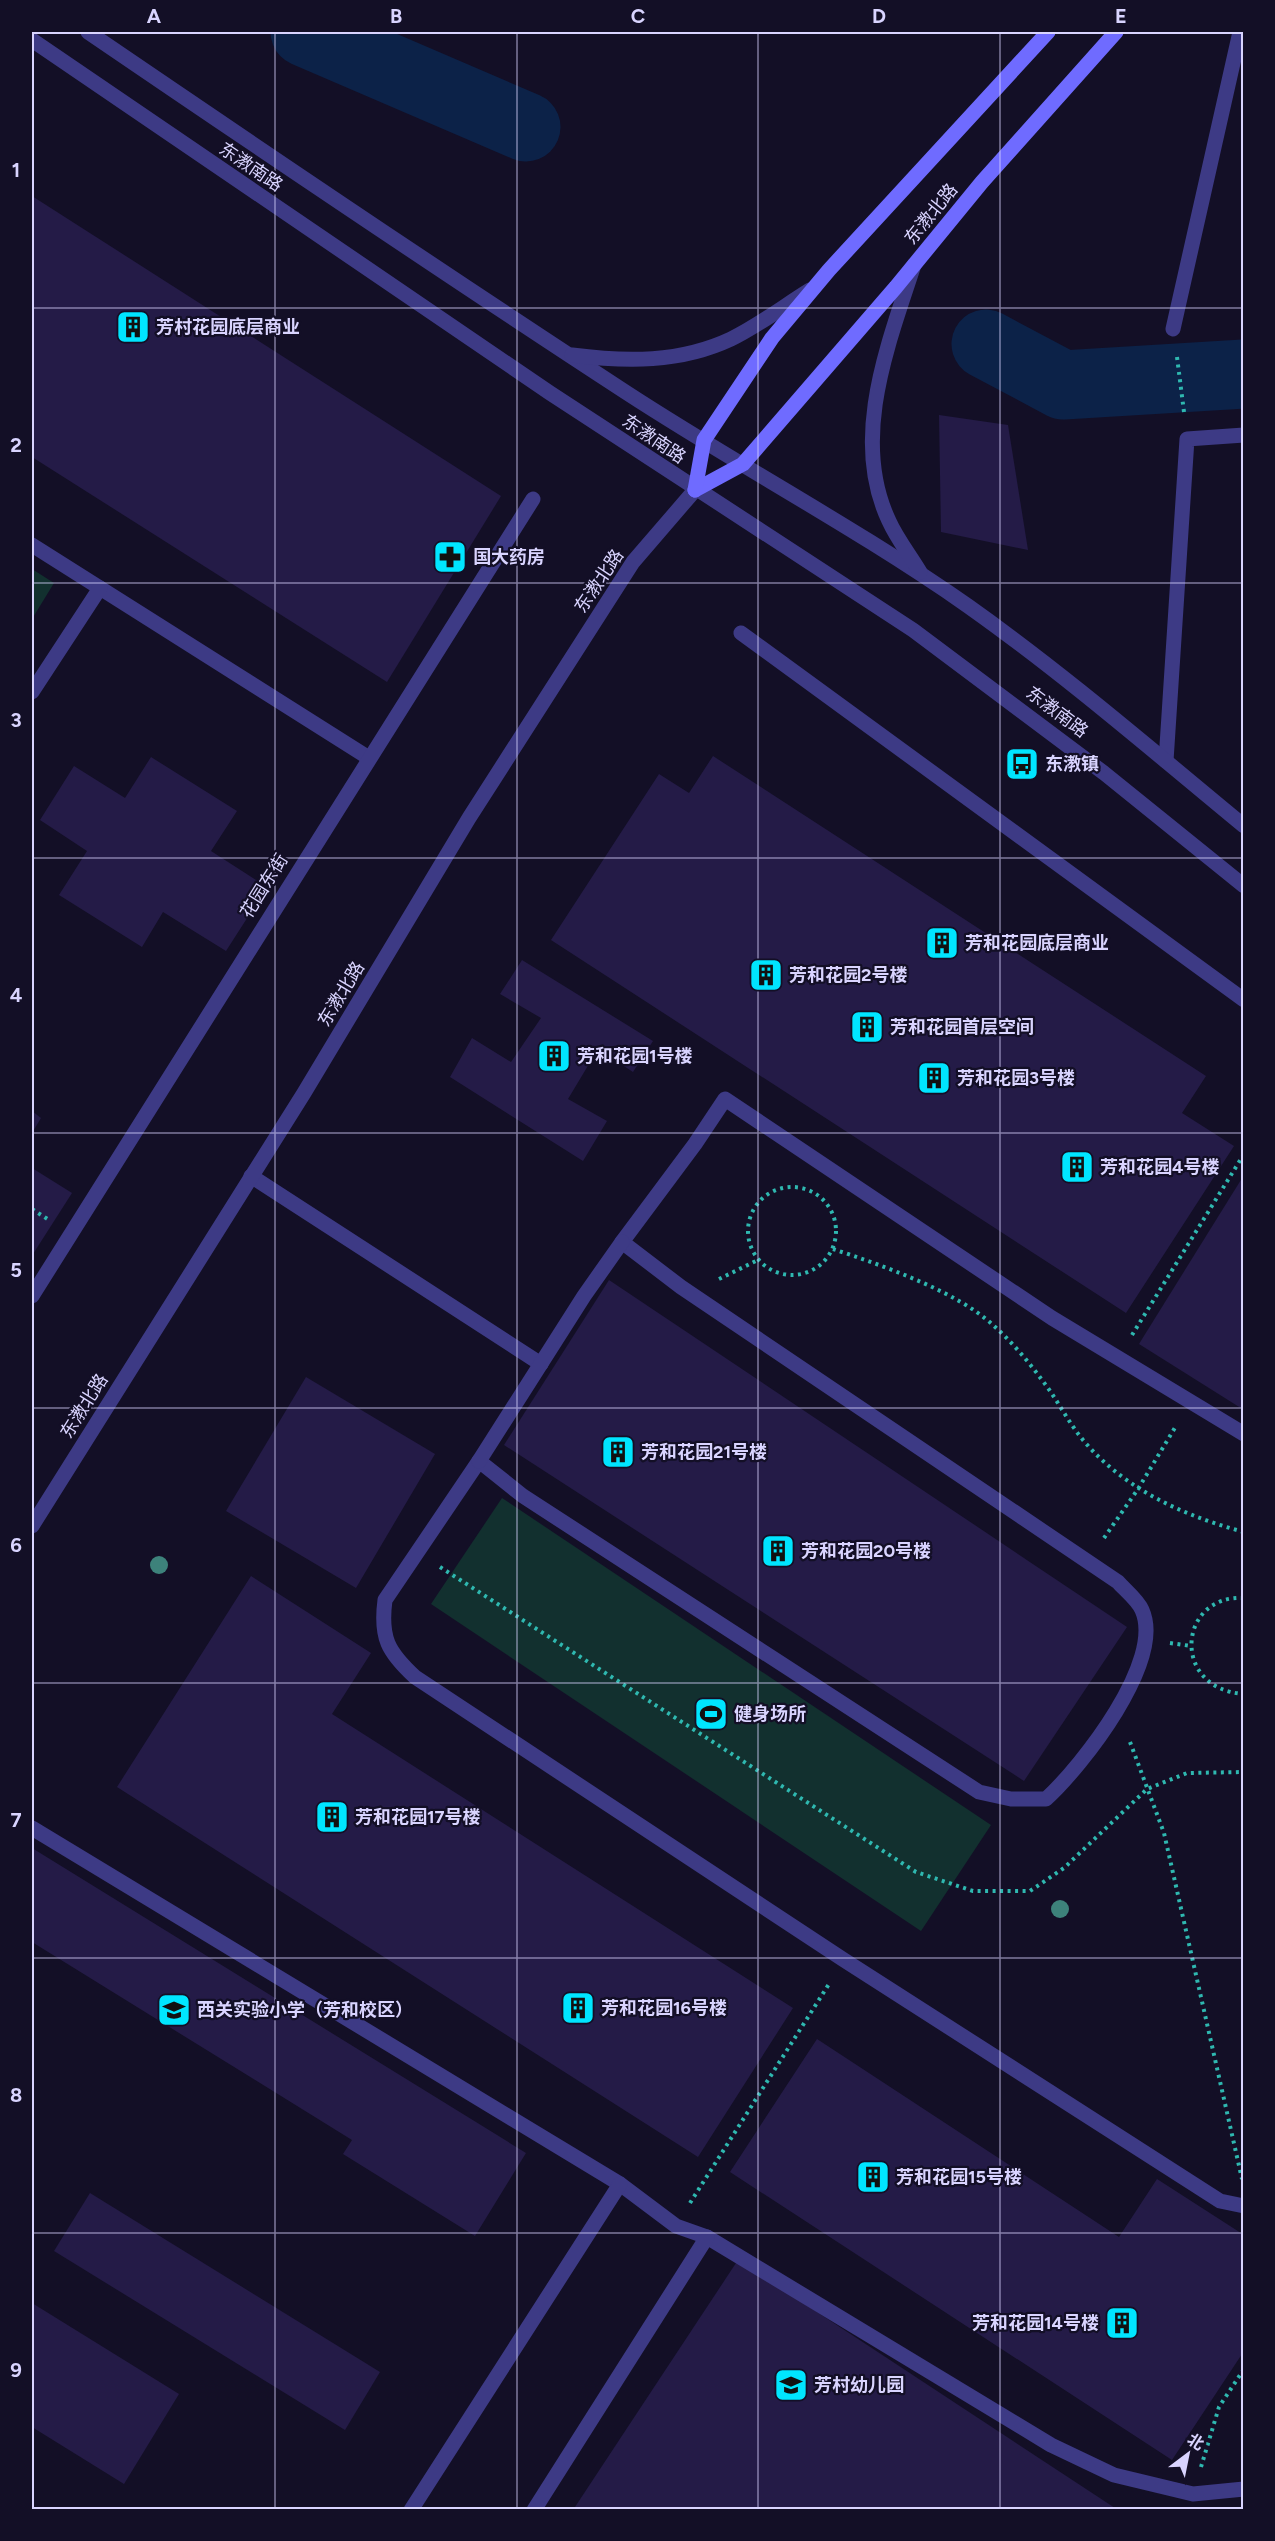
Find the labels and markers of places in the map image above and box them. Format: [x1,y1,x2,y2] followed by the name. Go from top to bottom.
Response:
[115,309,151,345] building icon: 芳村花园底层商业
[156,316,300,338] place label: 芳村花园底层商业
[432,539,468,575] pharmacy icon: 国大药房
[473,546,545,568] place label: 国大药房
[1004,746,1040,782] bus stop icon: 东漖镇
[1045,753,1099,775] place label: 东漖镇
[924,925,960,961] building icon: 芳和花园底层商业
[965,932,1109,954] place label: 芳和花园底层商业
[748,957,784,993] building icon: 芳和花园2号楼
[789,964,907,986] place label: 芳和花园2号楼
[849,1009,885,1045] building icon: 芳和花园首层空间
[890,1016,1034,1038] place label: 芳和花园首层空间
[536,1038,572,1074] building icon: 芳和花园1号楼
[577,1045,693,1067] place label: 芳和花园1号楼
[916,1060,952,1096] building icon: 芳和花园3号楼
[957,1067,1075,1089] place label: 芳和花园3号楼
[1059,1149,1095,1185] building icon: 芳和花园4号楼
[1100,1156,1219,1178] place label: 芳和花园4号楼
[600,1434,636,1470] building icon: 芳和花园21号楼
[641,1441,767,1463] place label: 芳和花园21号楼
[760,1533,796,1569] building icon: 芳和花园20号楼
[801,1540,931,1562] place label: 芳和花园20号楼
[693,1696,729,1732] sports icon: 健身场所
[734,1703,806,1725] place label: 健身场所
[314,1799,350,1835] building icon: 芳和花园17号楼
[355,1806,481,1828] place label: 芳和花园17号楼
[560,1990,596,2026] building icon: 芳和花园16号楼
[156,1992,192,2028] school or university icon: 西关实验小学（芳和校区）
[601,1997,727,2019] place label: 芳和花园16号楼
[197,1999,413,2021] place label: 西关实验小学（芳和校区）
[855,2159,891,2195] building icon: 芳和花园15号楼
[896,2166,1022,2188] place label: 芳和花园15号楼
[1104,2305,1140,2341] building icon: 芳和花园14号楼
[972,2312,1099,2334] place label: 芳和花园14号楼
[773,2367,809,2403] school or university icon: 芳村幼儿园
[814,2374,904,2396] place label: 芳村幼儿园

